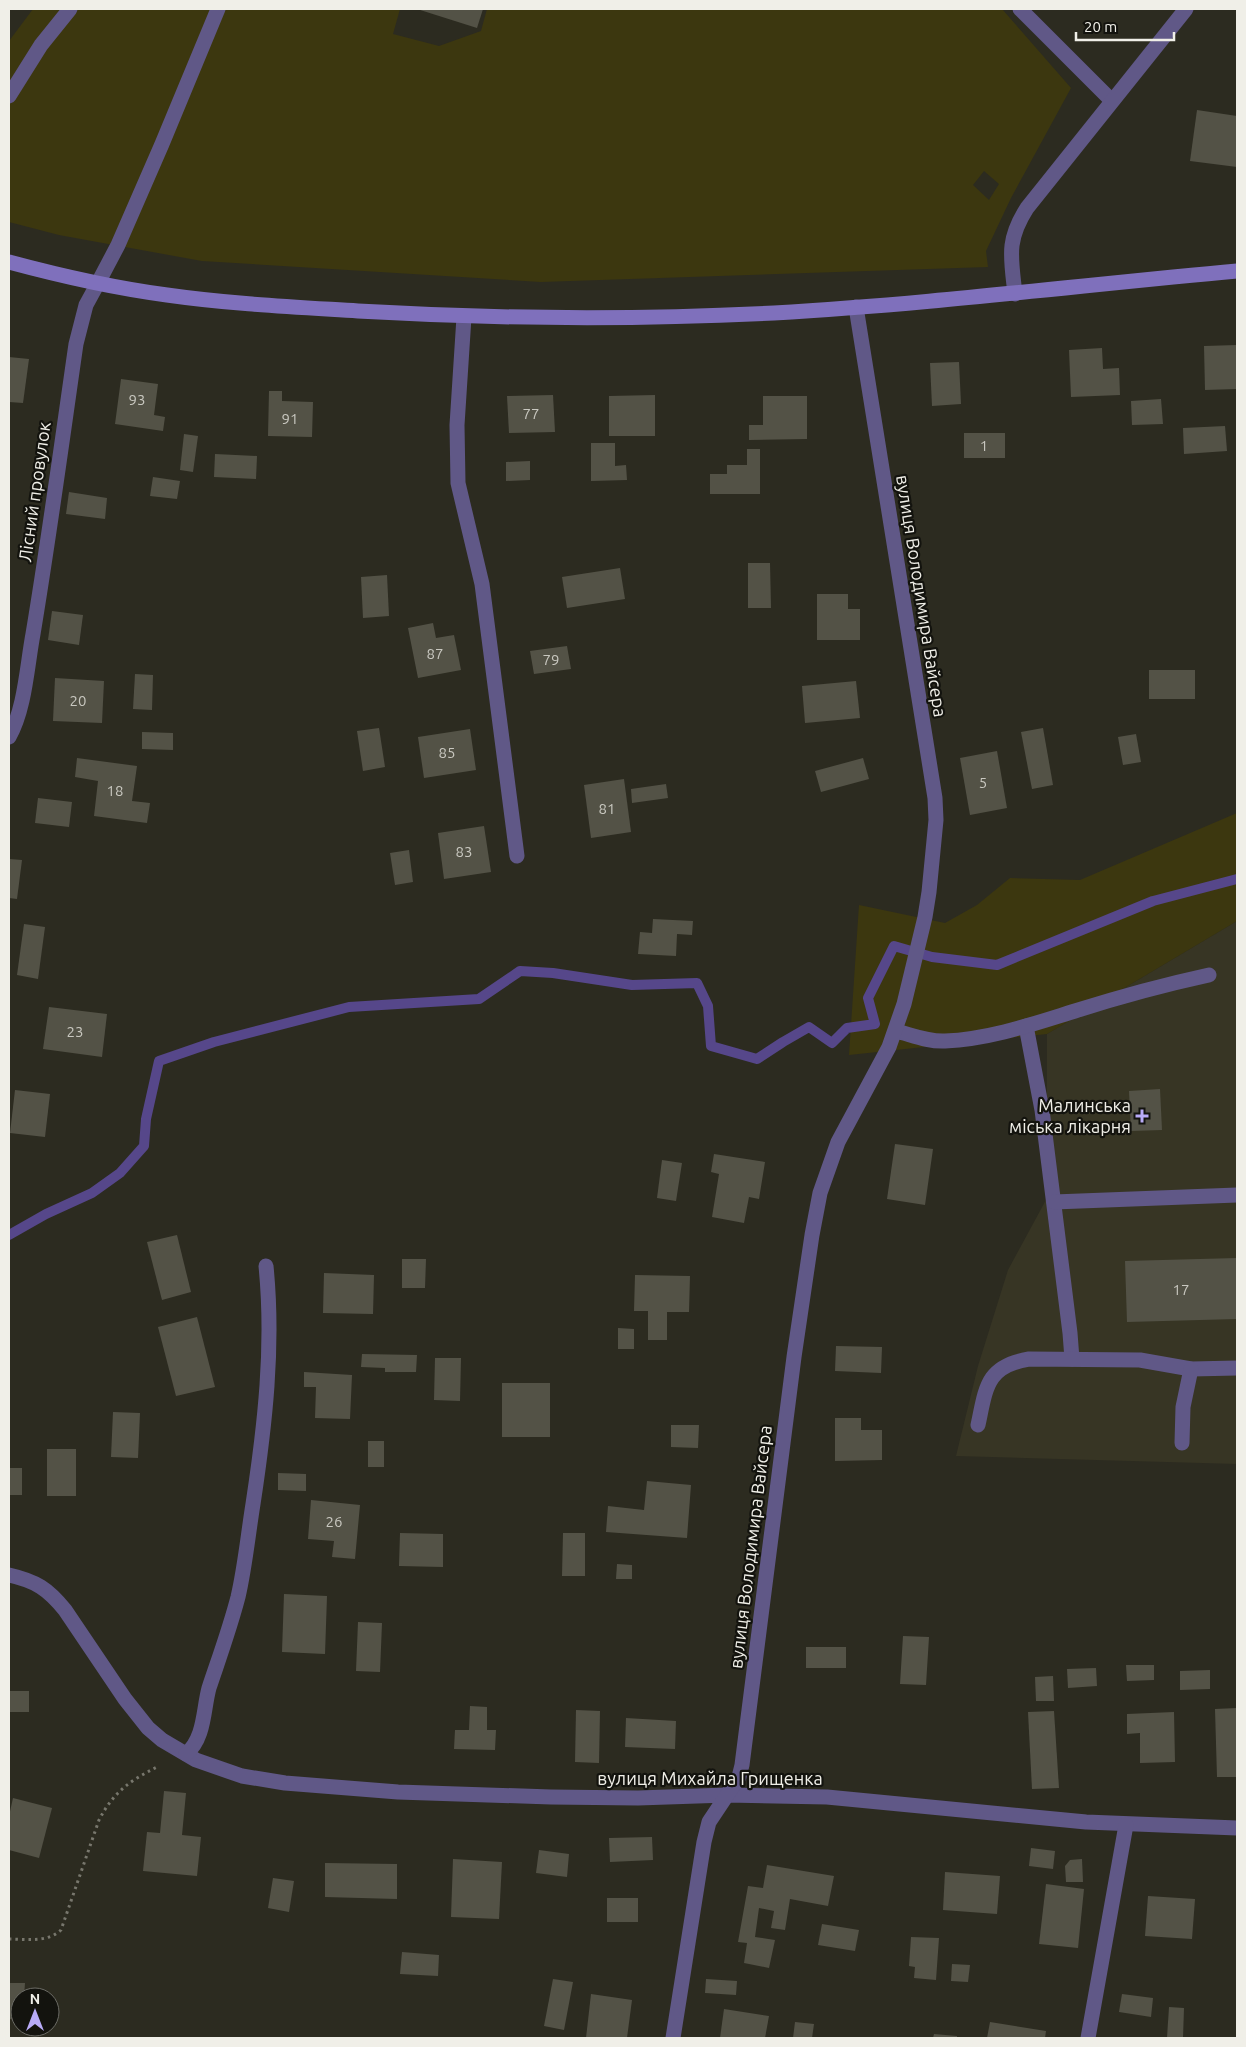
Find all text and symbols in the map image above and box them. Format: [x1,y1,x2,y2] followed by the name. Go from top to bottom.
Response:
[1076,10,1174,42] scale bar
[1084,18,1117,35] text: 20 m
[129,391,145,408] house number: 93
[523,405,539,422] house number: 77
[282,410,298,427] house number: 91
[14,421,54,563] street label: Лісний провулок
[980,437,988,454] house number: 1
[893,473,951,718] street label: вулиця Володимира Вайсера
[427,645,443,662] house number: 87
[543,651,559,668] house number: 79
[70,692,86,709] house number: 20
[439,744,455,761] house number: 85
[979,774,987,791] house number: 5
[107,782,123,799] house number: 18
[599,800,615,817] house number: 81
[456,843,472,860] house number: 83
[67,1023,83,1040] house number: 23
[1009,1095,1131,1136] place label: Малинська міська лікарня
[1135,1109,1149,1123] marker: Малинська міська лікарня
[1173,1281,1189,1298] house number: 17
[725,1424,775,1670] street label: вулиця Володимира Вайсера
[326,1513,342,1530] house number: 26
[597,1768,823,1788] street label: вулиця Михайла Грищенка
[10,1987,60,2037] north arrow
[30,1991,40,2007] text: N

